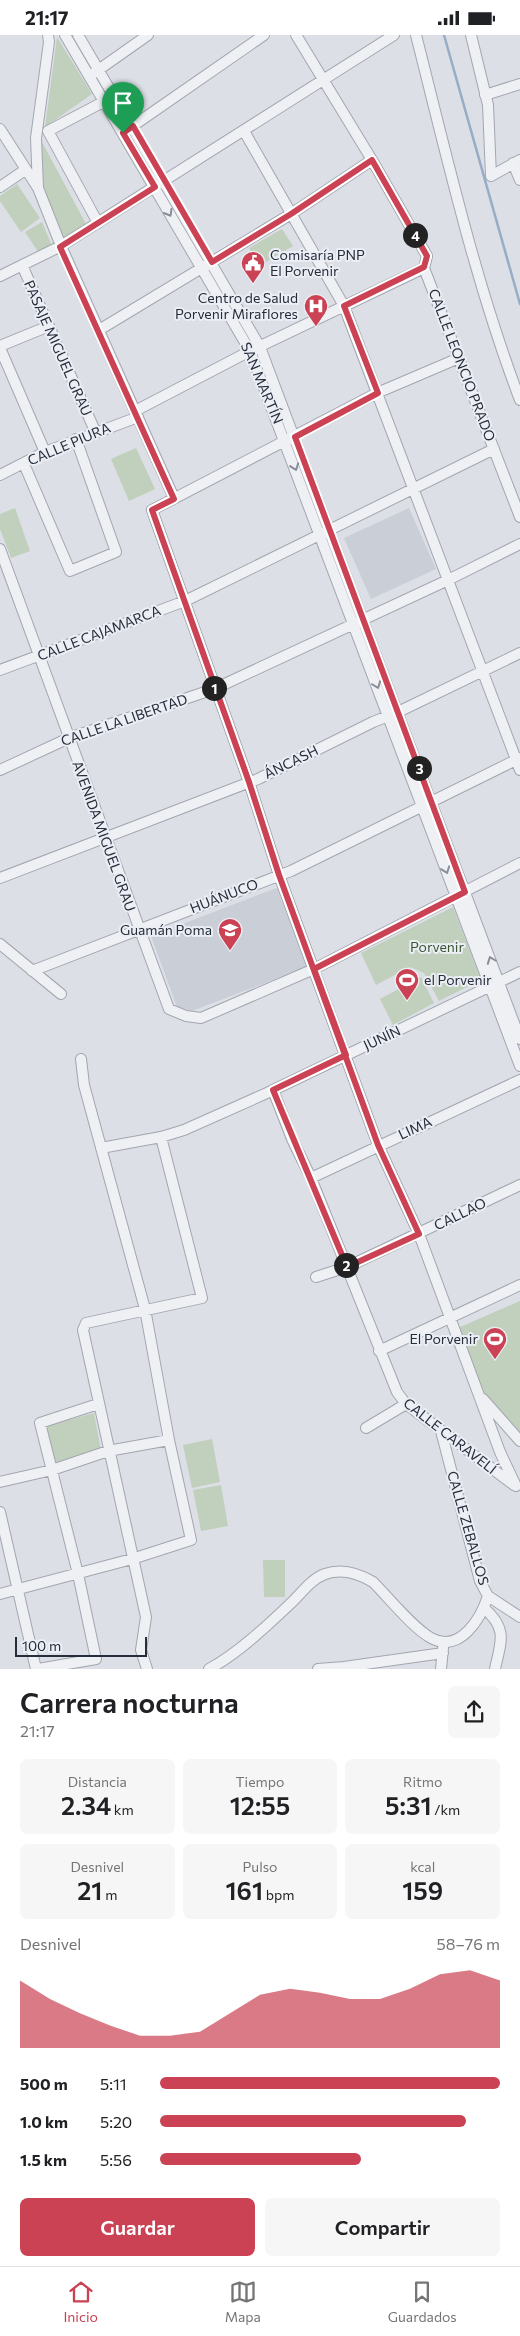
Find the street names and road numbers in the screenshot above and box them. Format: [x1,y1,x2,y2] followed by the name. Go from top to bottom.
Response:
[21,277,96,418] street label: PASAJE MIGUEL GRAU
[426,286,499,443] street label: CALLE LEONCIO PRADO
[238,340,287,426] street label: SAN MARTÍN
[25,418,113,469] street label: CALLE PIURA
[35,601,163,664] street label: CALLE CAJAMARCA
[58,690,189,749] street label: CALLE LA LIBERTAD
[261,741,321,782] street label: ÁNCASH
[69,758,140,914] street label: AVENIDA MIGUEL GRAU
[187,875,260,916] street label: HUÁNUCO
[360,1022,403,1054] street label: JUNÍN
[395,1112,435,1143] street label: LIMA
[431,1194,489,1233] street label: CALLAO
[400,1394,501,1478] street label: CALLE CARAVELÍ
[444,1469,493,1587] street label: CALLE ZEBALLOS

